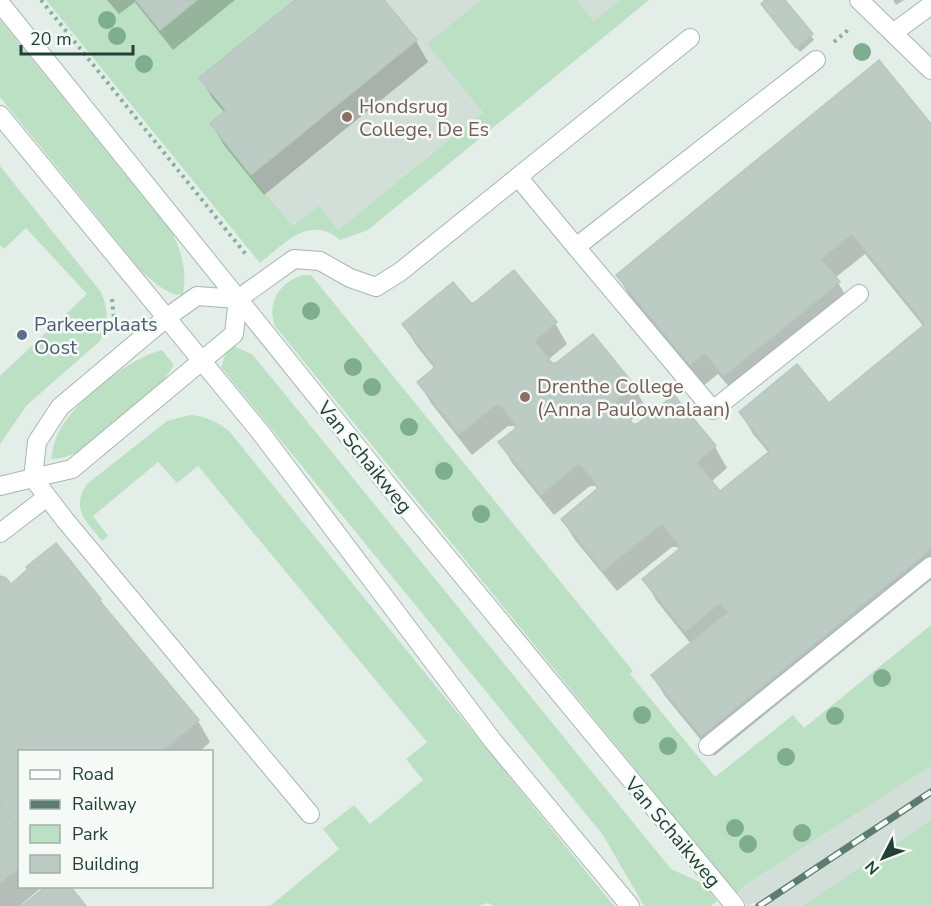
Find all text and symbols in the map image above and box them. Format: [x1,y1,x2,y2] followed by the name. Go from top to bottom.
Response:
[21,18,134,56] scale bar
[30,27,72,51] text: 20 m
[359,93,489,143] place label: Hondsrug College, De Es
[340,110,354,124] marker: Hondsrug College, De Es
[34,311,158,361] place label: Parkeerplaats Oost
[15,328,29,342] marker: Parkeerplaats Oost
[537,373,731,423] place label: Drenthe College (Anna Paulownalaan)
[518,390,532,404] marker: Drenthe College (Anna Paulownalaan)
[311,395,418,519] street label: Van Schaikweg
[18,750,213,888] legend
[72,762,114,786] text: Road
[618,771,727,893] street label: Van Schaikweg
[72,792,137,816] text: Railway
[72,822,109,846] text: Park
[853,828,913,888] north arrow
[72,852,139,876] text: Building
[860,856,885,879] text: N

